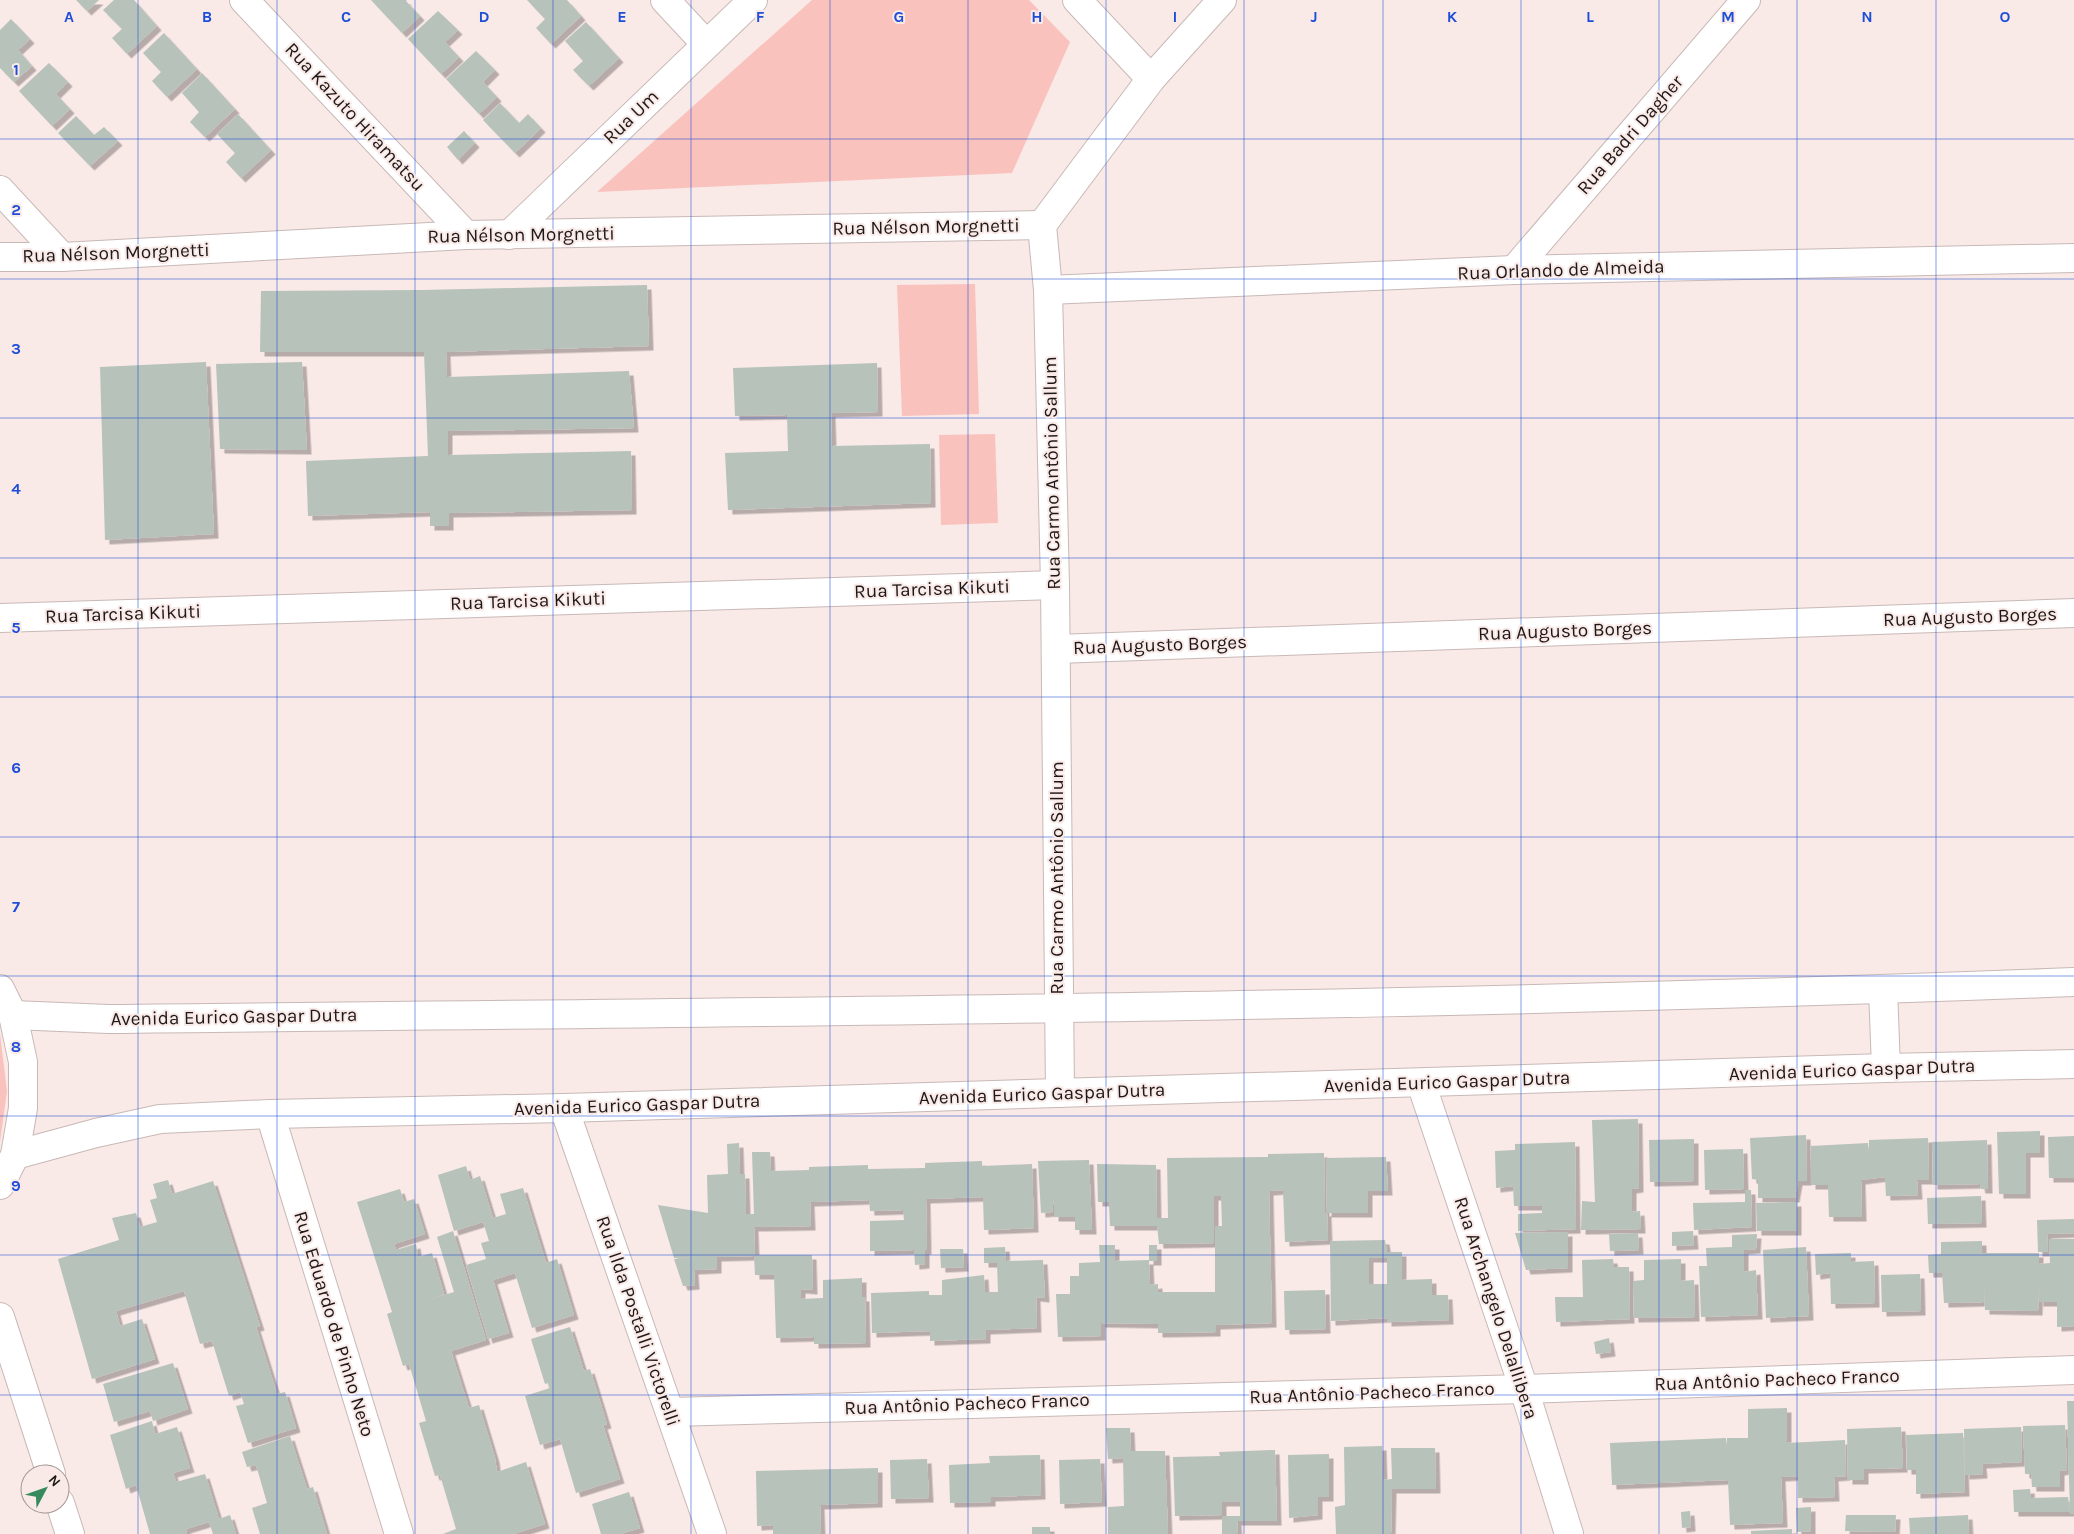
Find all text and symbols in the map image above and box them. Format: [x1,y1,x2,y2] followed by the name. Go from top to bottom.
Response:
[64,7,74,26] text: A
[202,7,212,26] text: B
[341,7,351,26] text: C
[479,7,490,26] text: D
[617,7,627,26] text: E
[756,7,765,26] text: F
[894,7,904,26] text: G
[1031,7,1043,26] text: H
[1173,7,1177,26] text: I
[1310,7,1318,26] text: J
[1447,7,1458,26] text: K
[1586,7,1594,26] text: L
[1721,7,1735,26] text: M
[1861,7,1873,26] text: N
[2000,7,2011,26] text: O
[280,38,430,196] street label: Rua Kazuto Hiramatsu
[13,60,19,79] text: 1
[1572,71,1688,199] street label: Rua Badri Dagher
[599,85,663,149] street label: Rua Um
[11,200,21,219] text: 2
[832,214,1020,240] street label: Rua Nélson Morgnetti
[427,222,615,248] street label: Rua Nélson Morgnetti
[22,239,210,267] street label: Rua Nélson Morgnetti
[1457,255,1665,285] street label: Rua Orlando de Almeida
[11,339,21,358] text: 3
[1039,356,1065,590] street label: Rua Carmo Antônio Sallum
[11,479,21,498] text: 4
[854,575,1010,603] street label: Rua Tarcisa Kikuti
[450,587,606,615] street label: Rua Tarcisa Kikuti
[45,600,201,628] street label: Rua Tarcisa Kikuti
[1883,603,2057,631] street label: Rua Augusto Borges
[1478,617,1652,645] street label: Rua Augusto Borges
[11,618,21,637] text: 5
[1073,631,1247,659] street label: Rua Augusto Borges
[11,758,21,777] text: 6
[1046,761,1068,995] street label: Rua Carmo Antônio Sallum
[12,897,20,916] text: 7
[110,1004,358,1030] street label: Avenida Eurico Gaspar Dutra
[11,1037,21,1056] text: 8
[1728,1055,1976,1085] street label: Avenida Eurico Gaspar Dutra
[1323,1067,1571,1097] street label: Avenida Eurico Gaspar Dutra
[918,1079,1166,1109] street label: Avenida Eurico Gaspar Dutra
[513,1090,761,1120] street label: Avenida Eurico Gaspar Dutra
[11,1176,21,1195] text: 9
[1450,1194,1542,1422] street label: Rua Archangelo Delallibera
[289,1208,379,1440] street label: Rua Eduardo de Pinho Neto
[592,1213,684,1429] street label: Rua Ilda Postalli Victorelli
[1654,1365,1900,1395] street label: Rua Antônio Pacheco Franco
[1249,1378,1495,1408] street label: Rua Antônio Pacheco Franco
[844,1389,1090,1419] street label: Rua Antônio Pacheco Franco
[20,1464,70,1514] north arrow
[45,1471,64,1490] text: N

